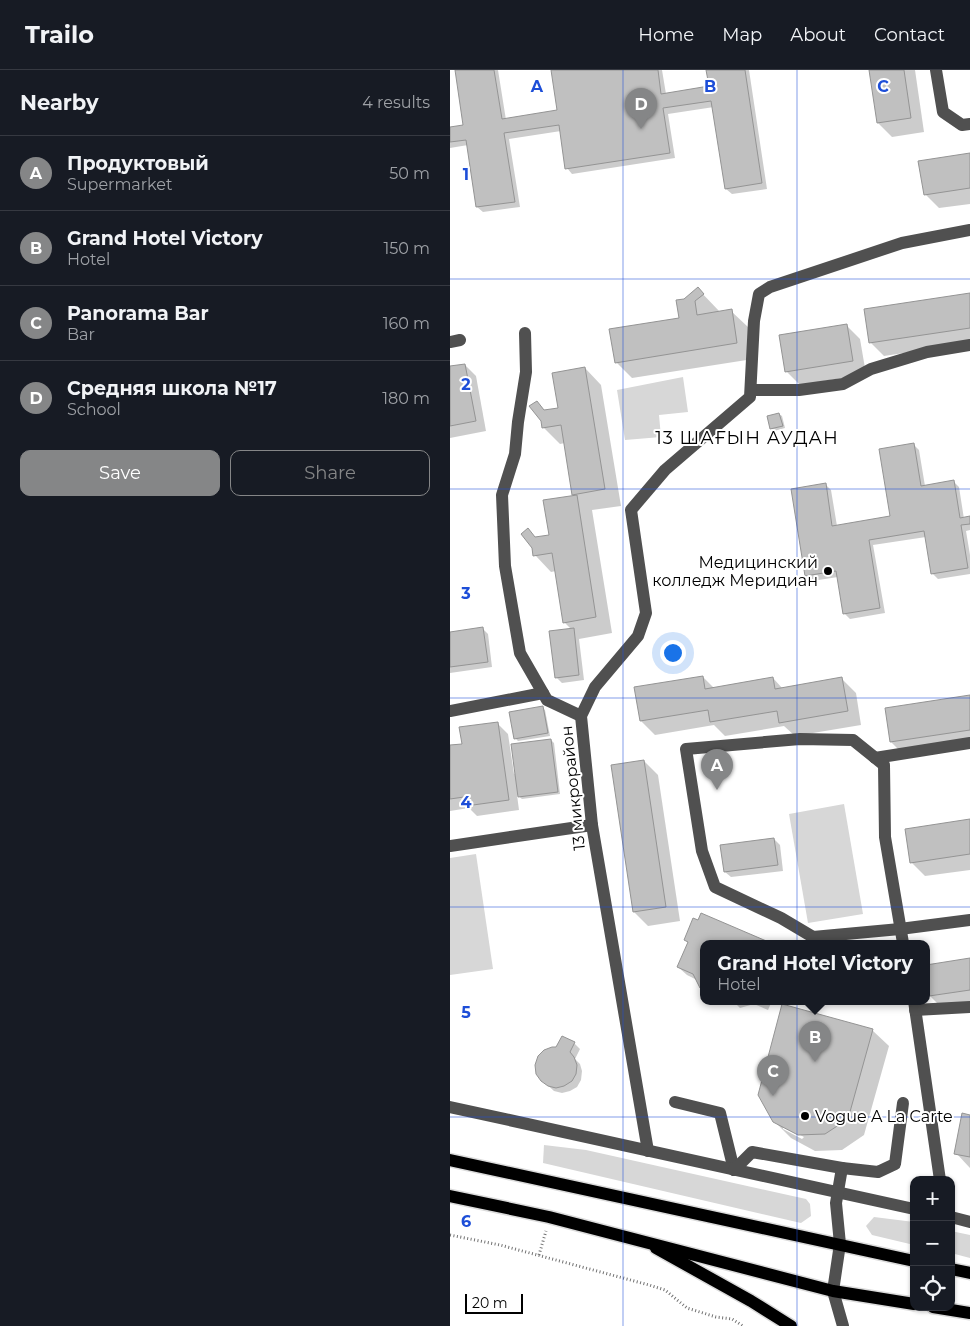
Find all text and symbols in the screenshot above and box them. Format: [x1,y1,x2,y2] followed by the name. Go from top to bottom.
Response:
[25,20,94,49] text: Trailo
[638,24,694,46] text: Home
[722,24,762,46] text: Map
[790,24,846,46] text: About
[874,24,945,46] text: Contact
[530,77,544,96] text: A
[704,77,716,96] text: B
[877,77,889,96] text: C
[625,88,657,129] pin: D
[20,90,99,115] text: Nearby
[362,93,430,112] text: 4 results
[67,152,209,175] text: Продуктовый
[30,164,42,183] text: A
[389,164,430,183] text: 50 m
[463,165,469,184] text: 1
[67,175,173,194] text: Supermarket
[67,227,263,250] text: Grand Hotel Victory
[30,239,42,258] text: B
[383,239,430,258] text: 150 m
[67,250,110,269] text: Hotel
[67,302,209,325] text: Panorama Bar
[30,314,42,333] text: C
[383,314,430,333] text: 160 m
[67,325,95,344] text: Bar
[461,375,471,394] text: 2
[67,377,277,400] text: Средняя школа №17
[29,389,43,408] text: D
[382,389,430,408] text: 180 m
[67,400,121,419] text: School
[655,427,839,449] district label: 13 ШАҒЫН АУДАН
[20,450,220,496] button: Save
[230,450,430,496] button: Share
[652,553,818,590] place label: Медицинский колледж Меридиан
[822,565,834,577] marker: Медицинский колледж Меридиан
[460,584,471,603] text: 3
[660,640,686,666] your location
[557,725,589,851] street label: 13 микрорайон
[701,749,733,790] pin: A
[460,793,472,812] text: 4
[700,940,930,1005] popup
[717,952,913,975] text: Grand Hotel Victory
[717,975,760,994] text: Hotel
[461,1003,471,1022] text: 5
[799,1021,831,1062] pin: B
[757,1055,789,1096] pin: C
[815,1107,953,1126] place label: Vogue A La Carte
[799,1110,811,1122] marker: Vogue A La Carte
[910,1176,955,1311] map controls
[910,1176,955,1221] button: +
[461,1212,471,1231] text: 6
[910,1221,955,1266] button: −
[910,1266,955,1311] button: locate
[465,1291,522,1314] scale bar
[472,1294,508,1312] text: 20 m

